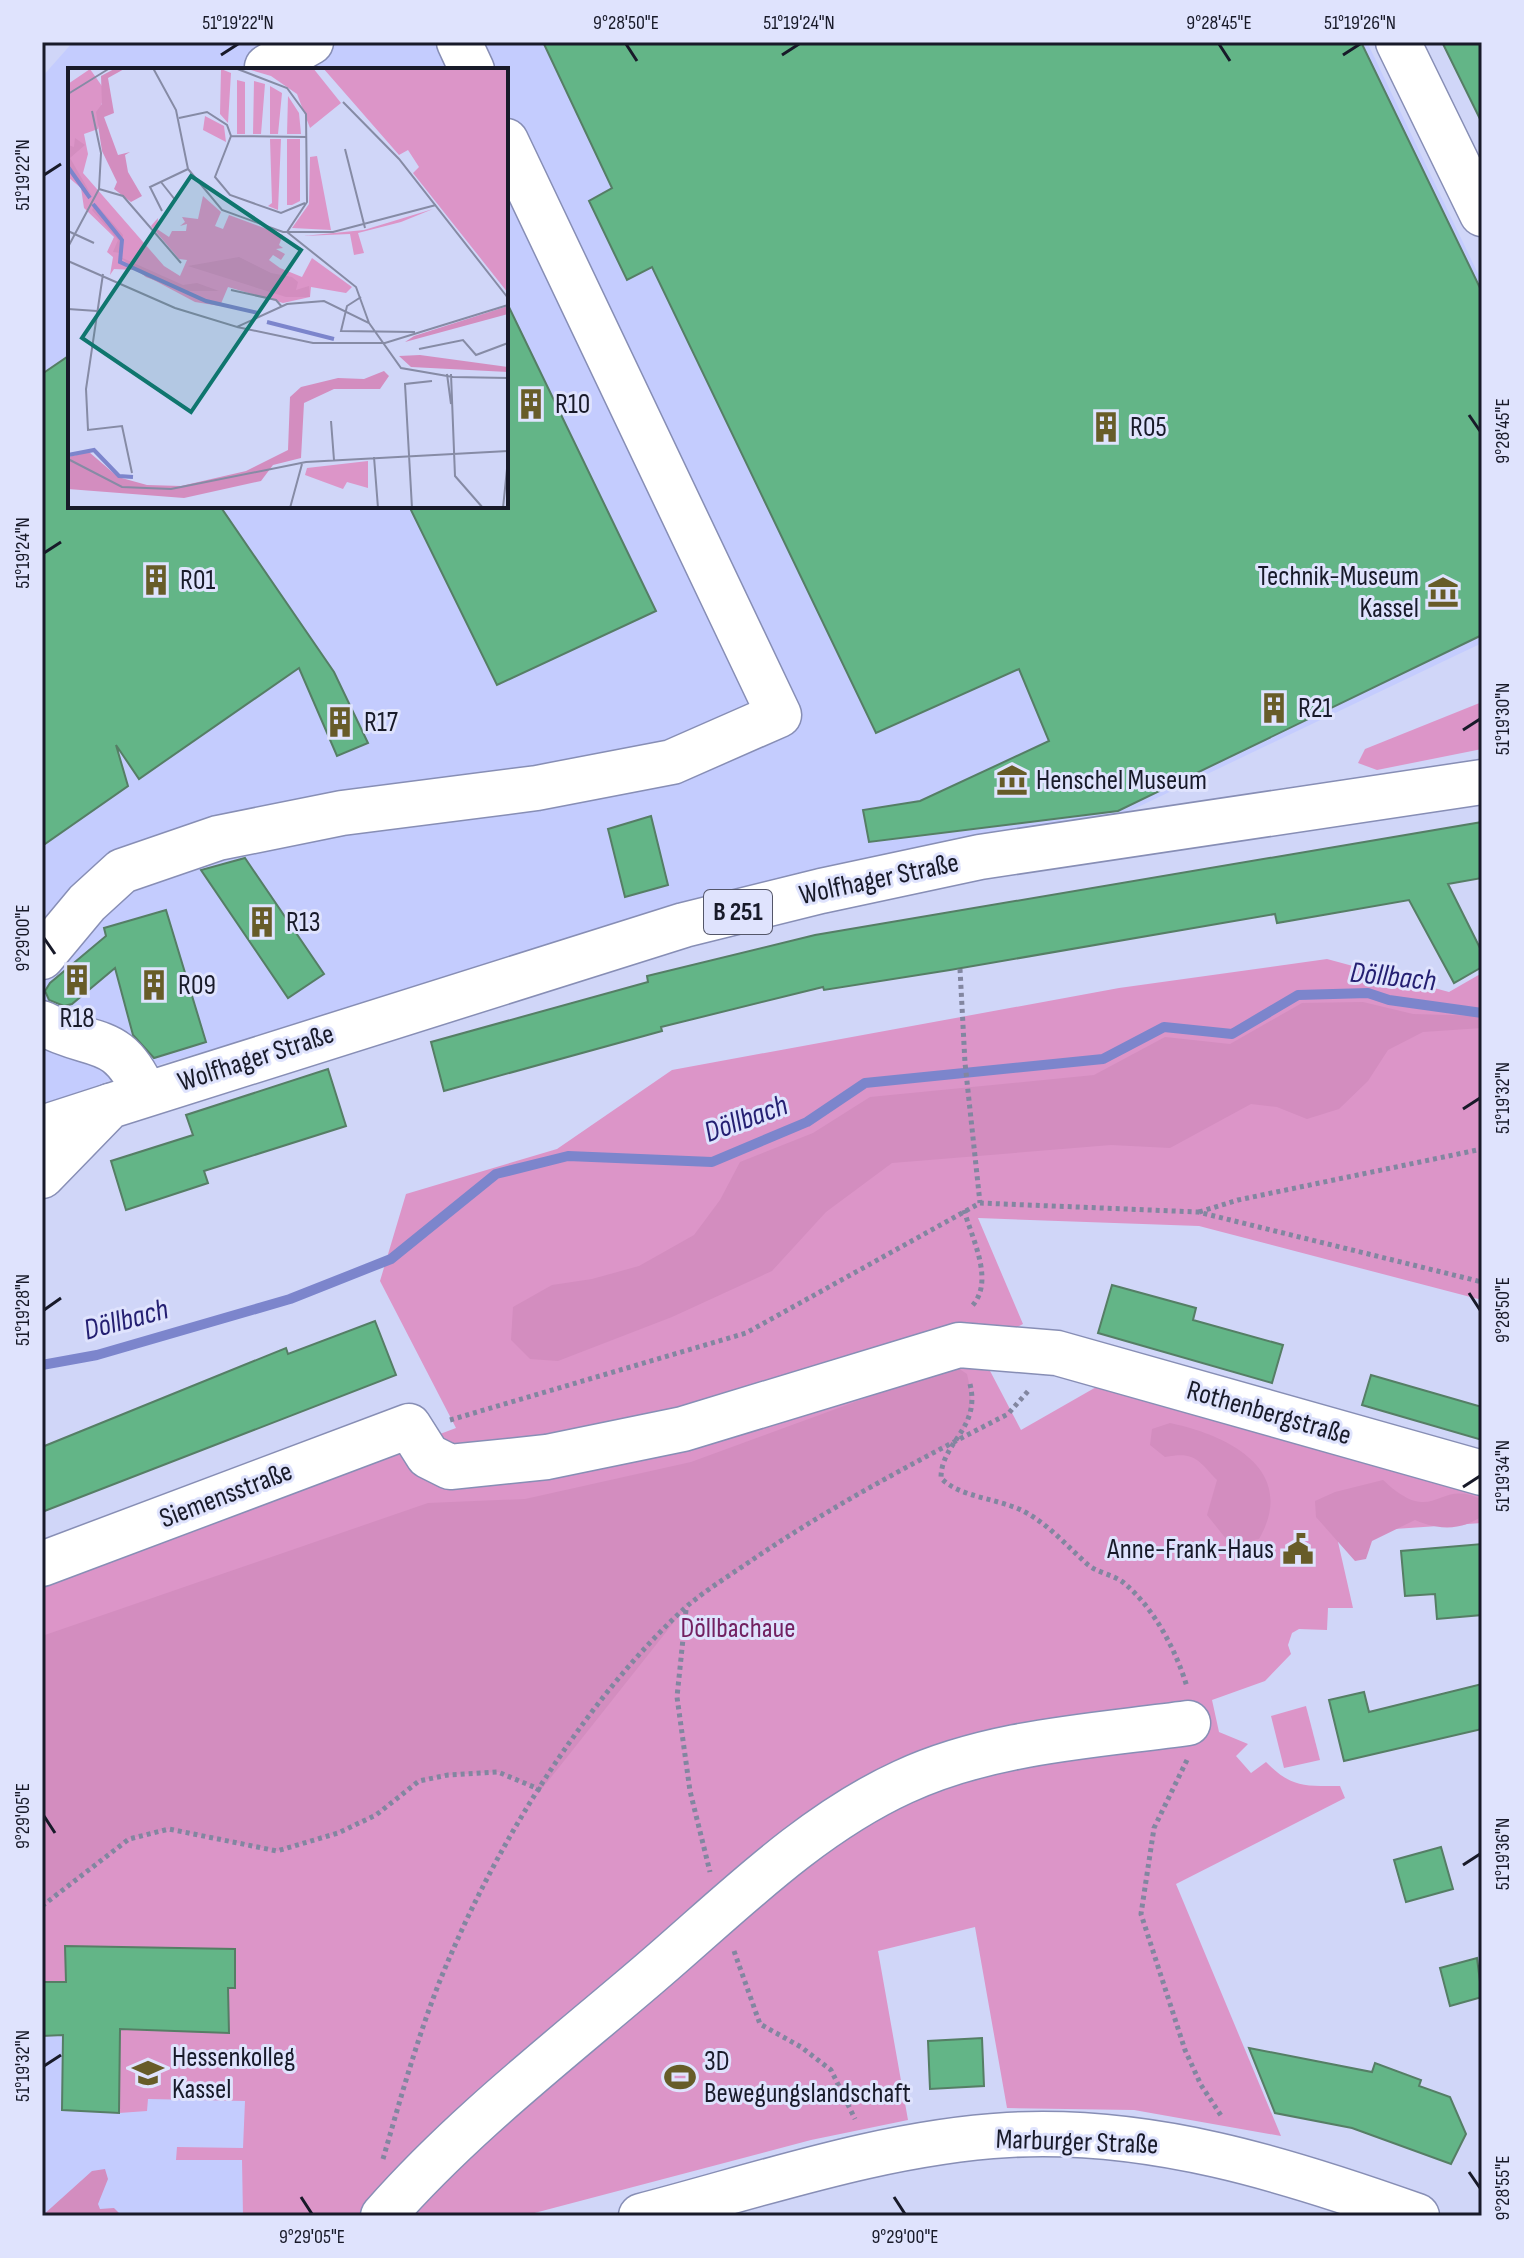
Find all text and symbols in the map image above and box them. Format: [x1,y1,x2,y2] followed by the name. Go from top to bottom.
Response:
[202,11,274,35] text: 51°19'22"N
[593,11,659,35] text: 9°28'50"E
[763,11,835,35] text: 51°19'24"N
[1186,11,1252,35] text: 9°28'45"E
[1324,11,1396,35] text: 51°19'26"N
[68,68,508,508] inset map
[11,139,35,211] text: 51°19'22"N
[514,387,548,421] building icon: R10
[555,388,590,421] place label: R10
[1491,398,1515,464] text: 9°28'45"E
[1089,410,1123,444] building icon: R05
[1130,411,1167,444] place label: R05
[11,517,35,589] text: 51°19'24"N
[1258,560,1419,625] place label: Technik-Museum Kassel
[139,563,173,597] building icon: R01
[180,564,215,597] place label: R01
[1426,575,1460,609] museum icon: Technik-Museum Kassel
[1491,683,1515,755] text: 51°19'30"N
[1257,691,1291,725] building icon: R21
[1298,692,1333,725] place label: R21
[323,705,357,739] building icon: R17
[364,706,398,739] place label: R17
[995,763,1029,797] museum icon: Henschel Museum
[1036,764,1207,797] place label: Henschel Museum
[796,846,962,912] street label: Wolfhager Straße
[704,890,772,934] road number: B 251
[11,905,35,971] text: 9°29'00"E
[245,905,279,939] building icon: R13
[286,906,320,939] place label: R13
[1348,955,1438,999] water label: Döllbach
[60,963,94,997] building icon: R18
[137,968,171,1002] building icon: R09
[178,969,216,1002] place label: R09
[59,1002,95,1035] place label: R18
[174,1017,338,1099] street label: Wolfhager Straße
[1491,1062,1515,1134] text: 51°19'32"N
[699,1087,793,1151] water label: Döllbach
[11,1274,35,1346] text: 51°19'28"N
[1491,1277,1515,1343] text: 9°28'50"E
[80,1291,172,1349] water label: Döllbach
[1183,1374,1355,1452] street label: Rothenbergstraße
[1491,1440,1515,1512] text: 51°19'34"N
[155,1455,297,1535] street label: Siemensstraße
[1281,1532,1315,1566] public building icon: Anne-Frank-Haus
[1106,1533,1274,1566] place label: Anne-Frank-Haus
[680,1612,796,1645] park label: Döllbachaue
[11,1783,35,1849] text: 9°29'05"E
[1491,1818,1515,1890] text: 51°19'36"N
[11,2030,35,2102] text: 51°19'32"N
[172,2041,295,2106] place label: Hessenkolleg Kassel
[704,2045,911,2110] place label: 3D Bewegungslandschaft
[131,2056,165,2090] school or university icon: Hessenkolleg Kassel
[663,2060,697,2094] sports icon: 3D Bewegungslandschaft
[995,2123,1159,2161] street label: Marburger Straße
[1491,2156,1515,2220] text: 9°28'55"E
[279,2225,345,2249] text: 9°29'05"E
[872,2225,938,2249] text: 9°29'00"E

